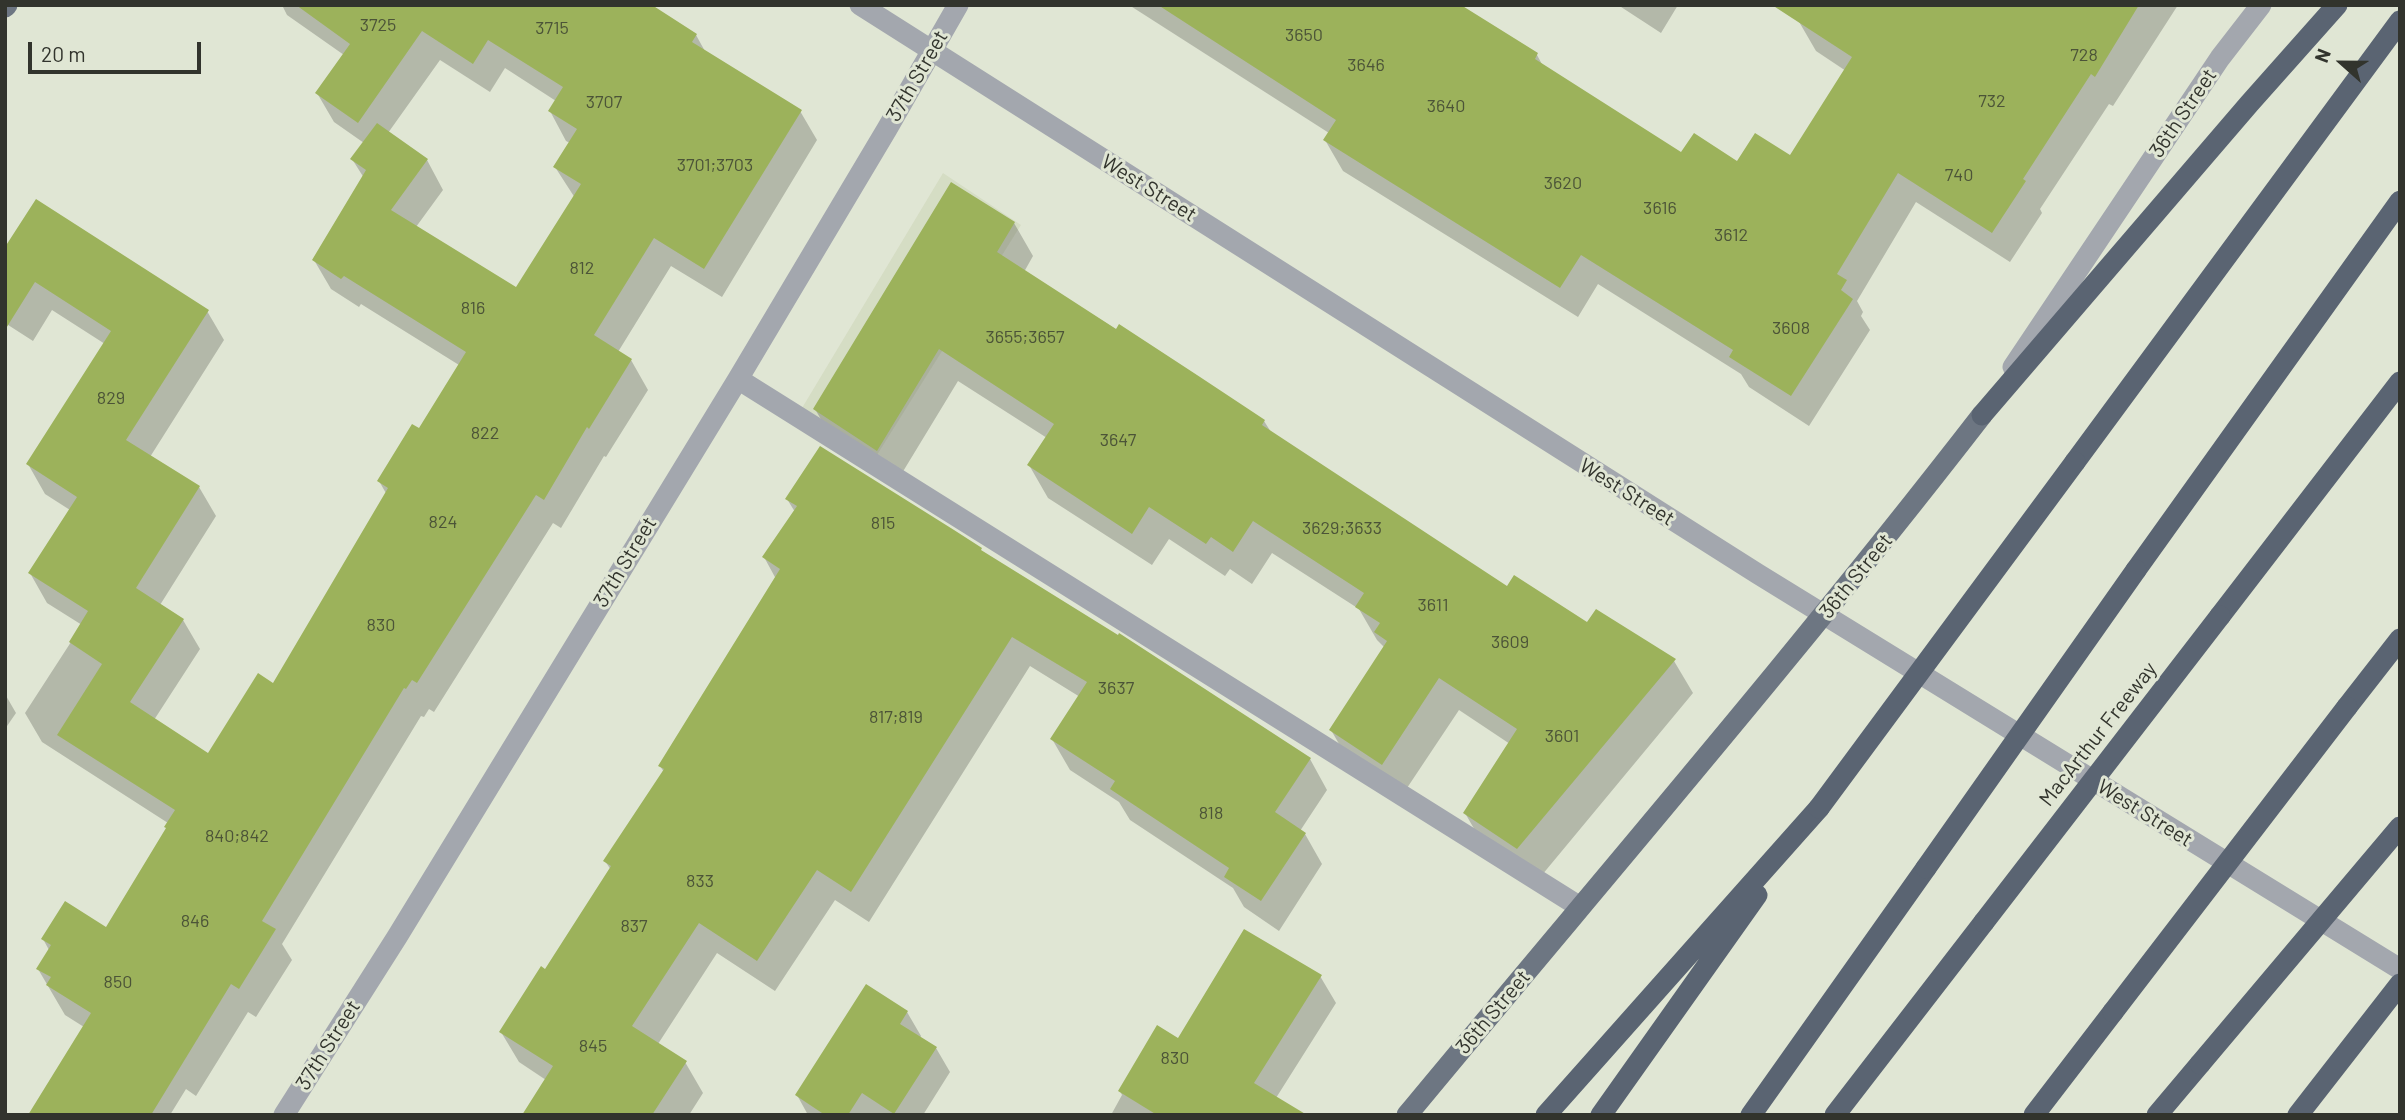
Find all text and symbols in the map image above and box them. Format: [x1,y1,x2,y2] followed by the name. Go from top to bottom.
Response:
[360,14,396,36] house number: 3725
[535,17,569,39] house number: 3715
[1285,24,1323,46] house number: 3650
[881,26,953,126] street label: 37th Street
[32,28,205,72] scale bar
[2307,28,2377,98] north arrow
[41,41,86,66] text: 20 m
[2070,44,2098,66] house number: 728
[2309,45,2335,65] text: N
[1347,54,1385,76] house number: 3646
[2144,64,2222,162] street label: 36th Street
[1978,90,2006,112] house number: 732
[586,91,622,113] house number: 3707
[1427,95,1465,117] house number: 3640
[1097,149,1201,227] street label: West Street
[677,154,753,176] house number: 3701;3703
[1945,164,1973,186] house number: 740
[1544,172,1582,194] house number: 3620
[1643,197,1677,219] house number: 3616
[1714,224,1748,246] house number: 3612
[570,257,594,279] house number: 812
[461,297,485,319] house number: 816
[1772,317,1810,339] house number: 3608
[986,326,1064,348] house number: 3655;3657
[97,387,125,409] house number: 829
[471,422,499,444] house number: 822
[1100,429,1136,451] house number: 3647
[1575,453,1679,531] street label: West Street
[429,511,457,533] house number: 824
[588,512,662,612] street label: 37th Street
[871,512,895,534] house number: 815
[1302,517,1382,539] house number: 3629;3633
[1814,528,1898,624] street label: 36th Street
[1418,594,1448,616] house number: 3611
[367,614,395,636] house number: 830
[1491,631,1529,653] house number: 3609
[2034,657,2162,811] street label: MacArthur Freeway
[1098,677,1134,699] house number: 3637
[869,706,923,728] house number: 817;819
[1545,725,1579,747] house number: 3601
[2093,774,2197,852] street label: West Street
[1199,802,1223,824] house number: 818
[205,825,269,847] house number: 840;842
[686,870,714,892] house number: 833
[181,910,209,932] house number: 846
[620,915,648,937] house number: 837
[1451,965,1535,1059] street label: 36th Street
[104,971,132,993] house number: 850
[290,995,366,1095] street label: 37th Street
[579,1035,607,1057] house number: 845
[1161,1047,1189,1069] house number: 830

